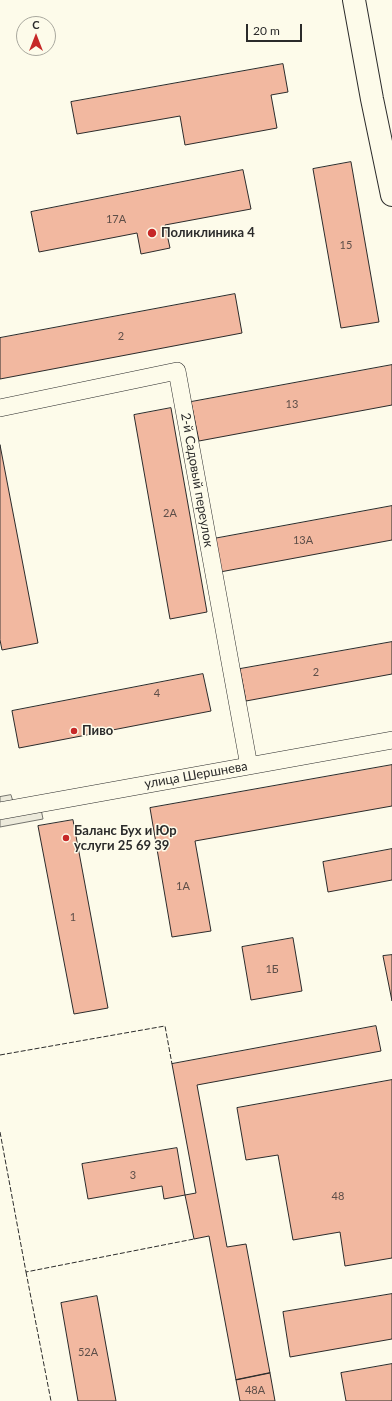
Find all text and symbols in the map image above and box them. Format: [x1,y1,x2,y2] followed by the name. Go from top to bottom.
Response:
[16,16,56,56] north arrow
[248,16,304,42] scale bar
[32,18,40,31] text: С
[253,23,280,38] text: 20 m
[106,212,126,226] house number: 17А
[161,225,255,241] place label: Поликлиника 4
[146,227,158,239] marker: Поликлиника 4
[340,238,352,252] house number: 15
[118,329,124,343] house number: 2
[286,397,298,411] house number: 13
[177,412,217,548] street label: 2-й Садовый переулок
[163,506,177,520] house number: 2А
[293,533,313,547] house number: 13А
[313,665,319,679] house number: 2
[154,686,160,700] house number: 4
[82,723,113,739] place label: Пиво
[69,726,79,736] marker: Пиво
[143,758,249,792] street label: улица Шершнева
[74,823,177,854] place label: Баланс Бух и Юр услуги 25 69 39
[61,833,71,843] marker: Баланс Бух и Юр услуги 25 69 39
[176,879,190,893] house number: 1А
[70,910,76,924] house number: 1
[265,962,279,976] house number: 1Б
[130,1168,136,1182] house number: 3
[332,1189,344,1203] house number: 48
[78,1345,98,1359] house number: 52А
[245,1383,265,1397] house number: 48А

